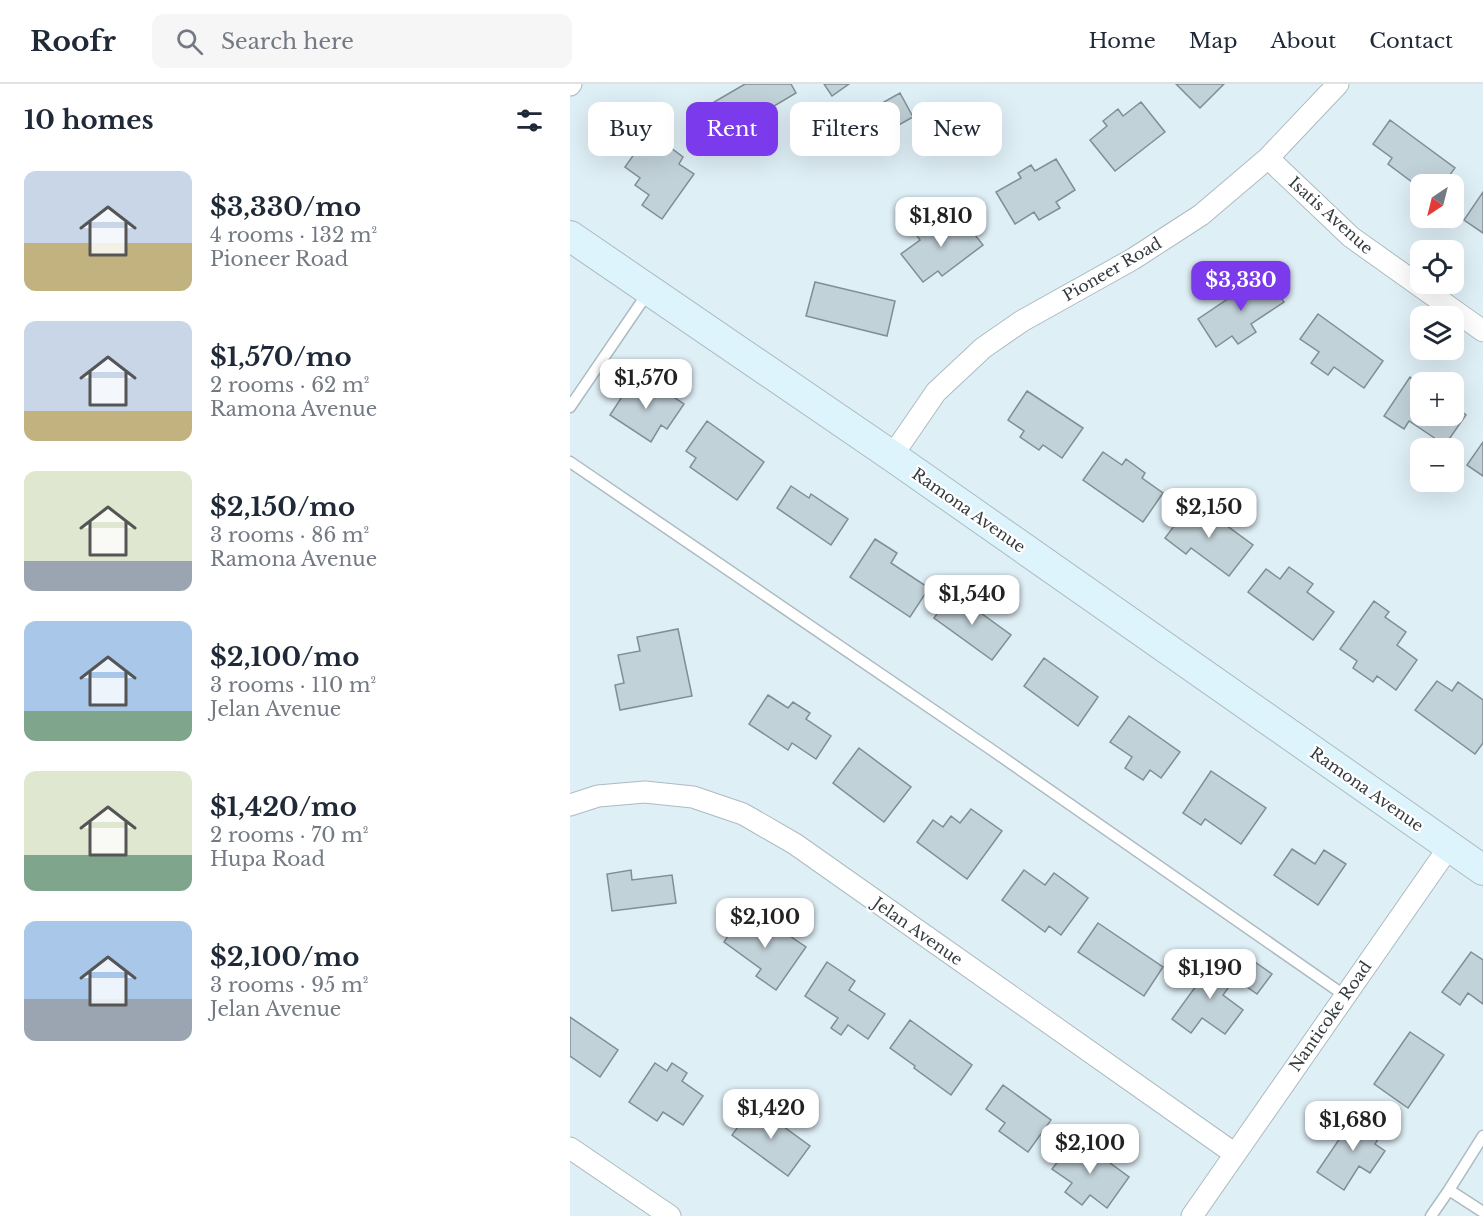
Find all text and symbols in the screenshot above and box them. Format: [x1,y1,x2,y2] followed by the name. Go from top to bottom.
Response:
[152,14,572,68] search box
[30,24,116,59] text: Roofr
[173,25,206,58] icon: search
[221,28,354,55] text: Search here
[1089,28,1156,54] text: Home
[1189,28,1237,54] text: Map
[1270,28,1336,54] text: About
[1369,28,1453,54] text: Contact
[588,102,674,156] chip: Buy
[686,102,778,156] chip: Rent
[790,102,900,156] chip: Filters
[912,102,1002,156] chip: New
[24,104,154,136] text: 10 homes
[513,104,546,137] icon: filters
[1285,172,1377,258] street label: Isatis Avenue
[1410,174,1464,228] north arrow
[1410,174,1464,492] map controls
[210,191,361,223] text: $3,330/mo
[72,195,144,267] icon: home
[892,197,990,248] pin: $1,810
[909,204,973,228] text: $1,810
[210,223,377,247] text: 4 rooms · 132 m²
[1059,233,1165,305] street label: Pioneer Road
[1410,240,1464,294] button: locate
[210,247,348,271] text: Pioneer Road
[1192,261,1290,312] pin: $3,330
[1205,268,1277,292] text: $3,330
[1410,306,1464,360] button: layers
[210,341,352,373] text: $1,570/mo
[72,345,144,417] icon: home
[597,359,695,410] pin: $1,570
[614,366,678,390] text: $1,570
[1410,372,1464,426] button: +
[210,373,369,397] text: 2 rooms · 62 m²
[210,397,377,421] text: Ramona Avenue
[1410,438,1464,492] button: −
[909,463,1029,557] street label: Ramona Avenue
[1160,488,1258,539] pin: $2,150
[210,491,355,523] text: $2,150/mo
[72,495,144,567] icon: home
[1176,495,1242,519] text: $2,150
[210,523,369,547] text: 3 rooms · 86 m²
[210,547,377,571] text: Ramona Avenue
[923,575,1021,626] pin: $1,540
[938,582,1006,606] text: $1,540
[210,641,359,673] text: $2,100/mo
[72,645,144,717] icon: home
[210,673,376,697] text: 3 rooms · 110 m²
[210,697,341,721] text: Jelan Avenue
[1307,742,1427,836] street label: Ramona Avenue
[210,791,357,823] text: $1,420/mo
[72,795,144,867] icon: home
[210,823,368,847] text: 2 rooms · 70 m²
[210,847,325,871] text: Hupa Road
[868,892,967,969] street label: Jelan Avenue
[716,898,814,949] pin: $2,100
[730,905,800,929] text: $2,100
[210,941,359,973] text: $2,100/mo
[72,945,144,1017] icon: home
[1161,949,1259,1000] pin: $1,190
[1178,956,1242,980] text: $1,190
[1285,957,1376,1075] street label: Nanticoke Road
[210,973,368,997] text: 3 rooms · 95 m²
[210,997,341,1021] text: Jelan Avenue
[722,1089,820,1140] pin: $1,420
[737,1096,805,1120] text: $1,420
[1304,1101,1402,1152] pin: $1,680
[1319,1108,1387,1132] text: $1,680
[1041,1124,1139,1175] pin: $2,100
[1055,1131,1125,1155] text: $2,100

